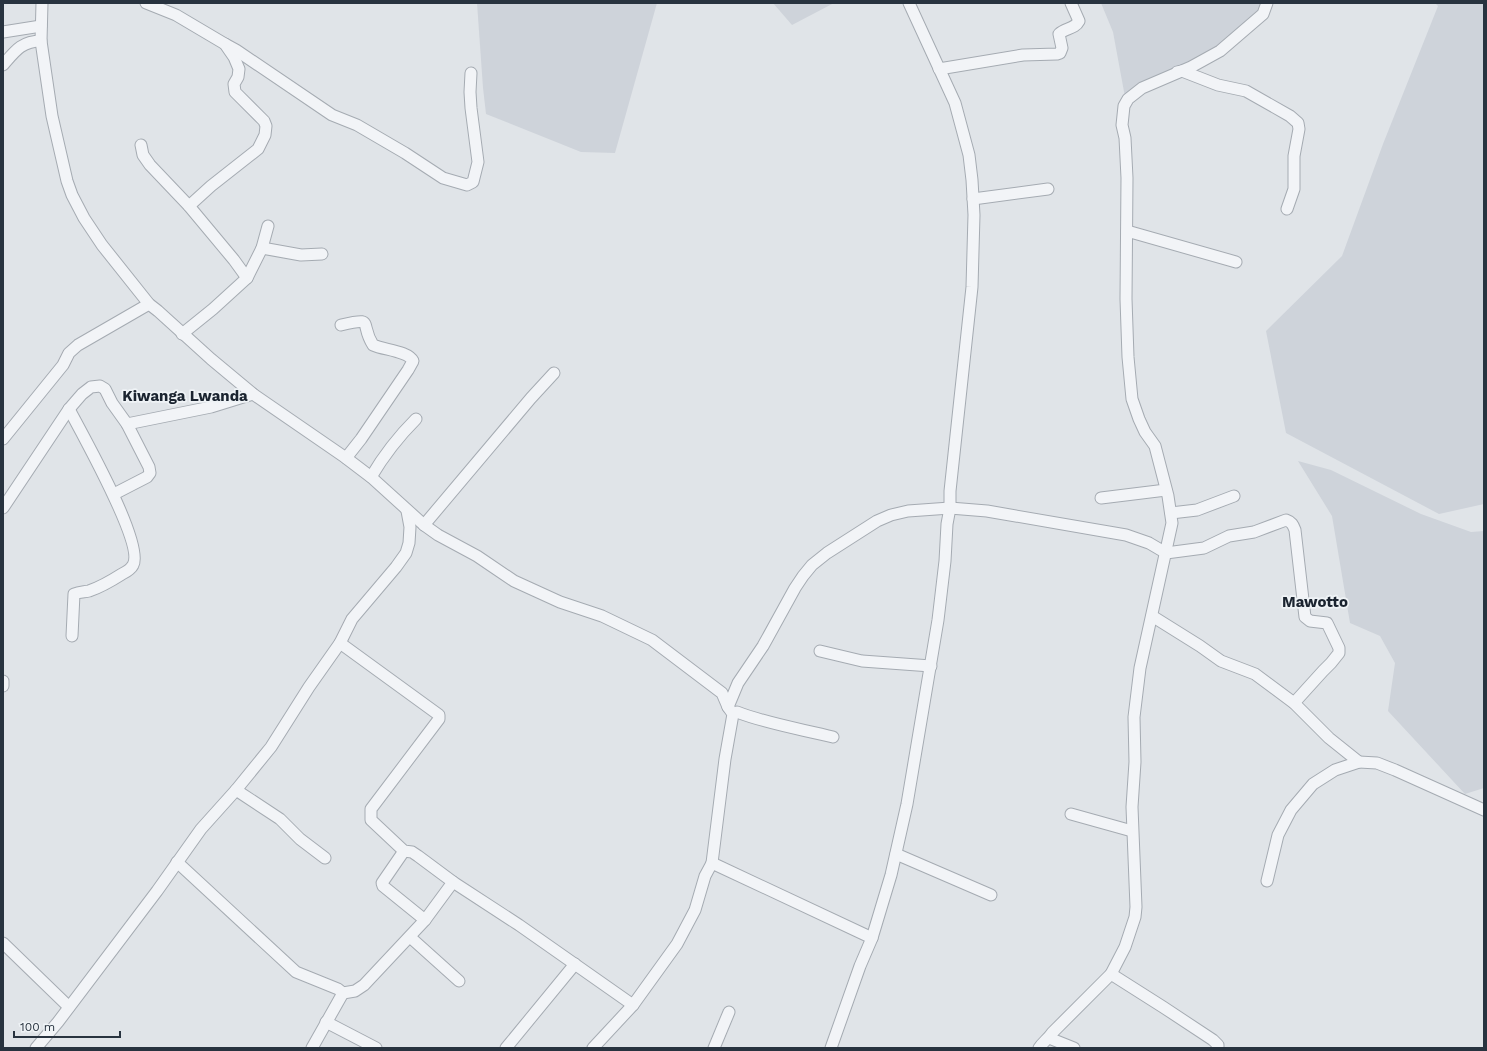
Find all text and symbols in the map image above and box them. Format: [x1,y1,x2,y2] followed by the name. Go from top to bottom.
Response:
[122,387,248,405] district label: Kiwanga Lwanda
[1282,593,1348,611] district label: Mawotto
[14,1013,120,1039] scale bar
[20,1020,55,1034] text: 100 m

